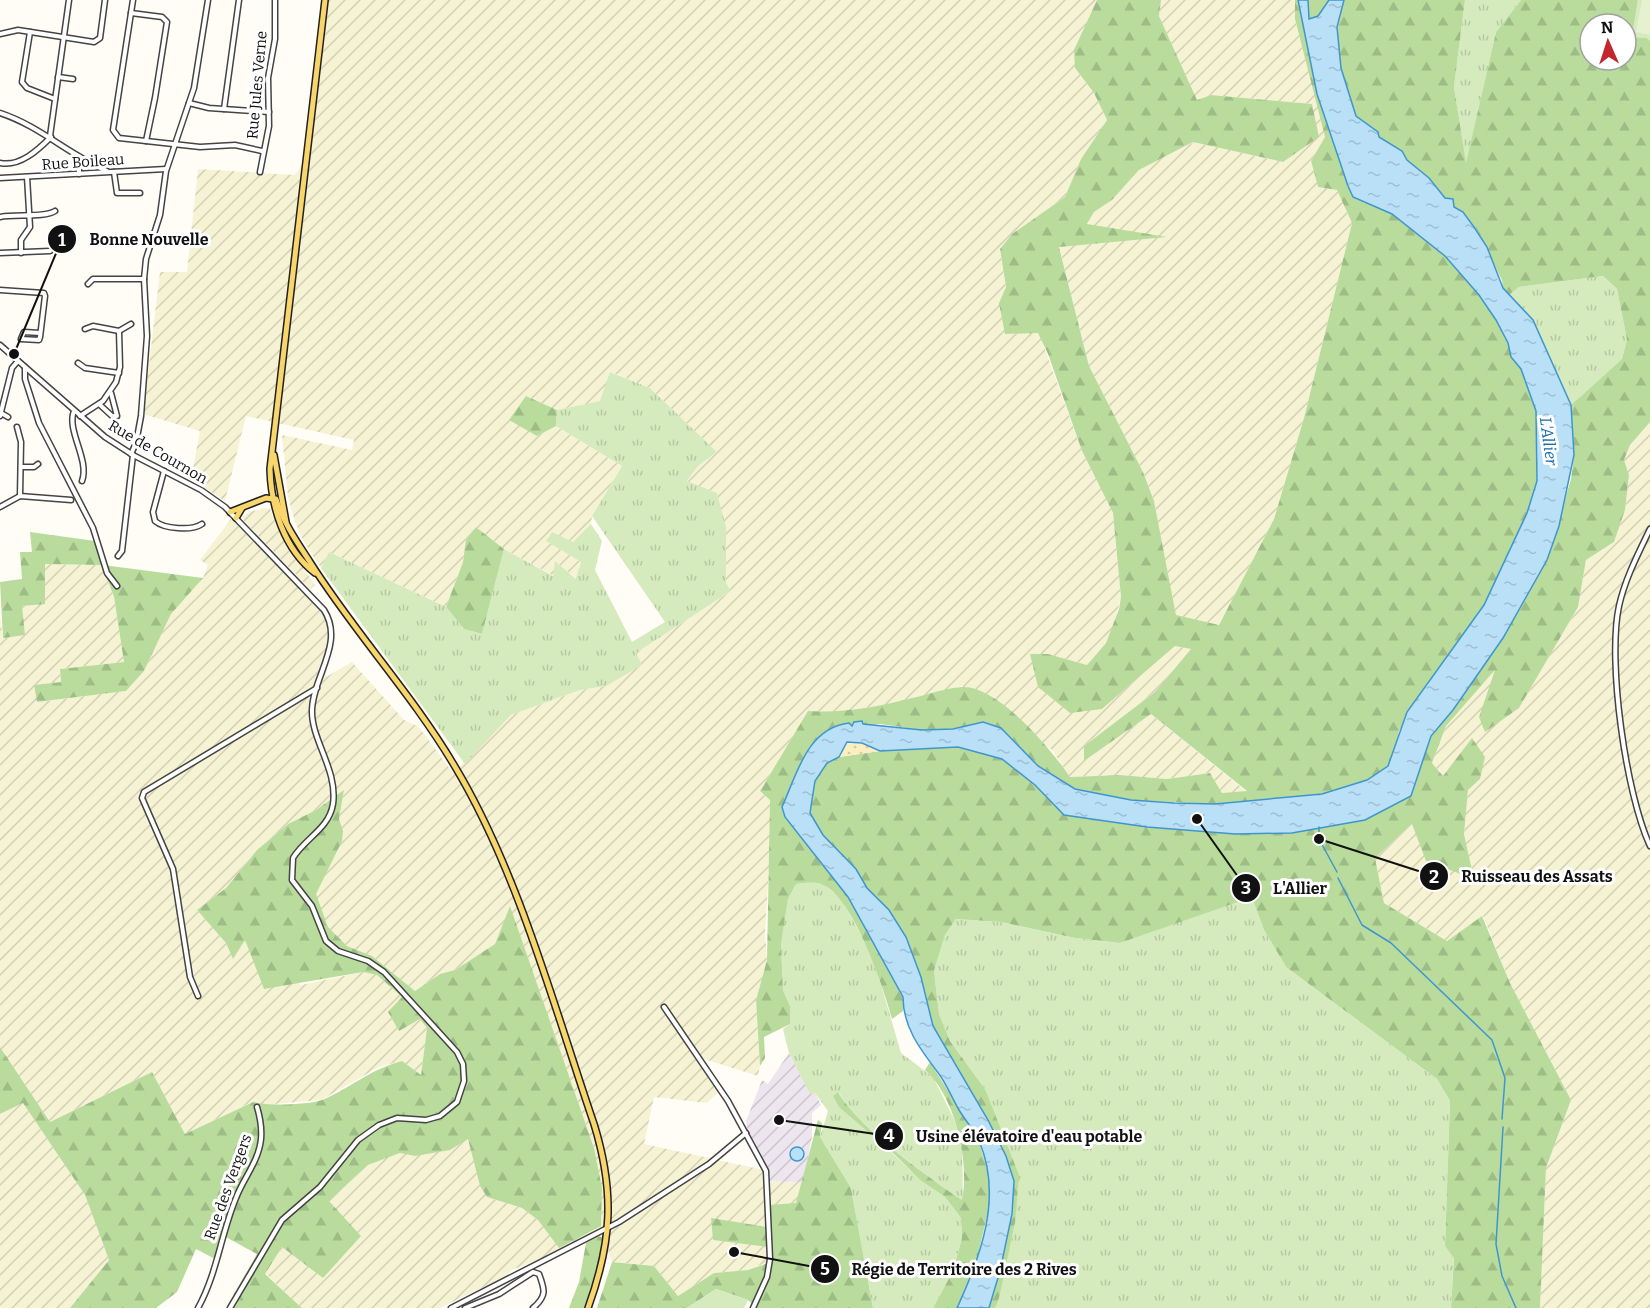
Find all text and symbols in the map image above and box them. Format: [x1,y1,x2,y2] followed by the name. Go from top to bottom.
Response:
[1578,12,1638,72] north arrow
[1601,18,1614,37] text: N
[243,30,271,140] street label: Rue Jules Verne
[41,150,125,174] street label: Rue Boileau
[47,222,220,256] callout: Bonne Nouvelle
[58,229,66,251] text: 1
[89,230,209,249] text: Bonne Nouvelle
[105,416,211,488] street label: Rue de Cournon
[1536,416,1562,468] water label: L'Allier
[1419,859,1624,893] callout: Ruisseau des Assats
[1429,866,1439,888] text: 2
[1461,867,1613,886] text: Ruisseau des Assats
[1231,871,1339,905] callout: L'Allier
[1241,877,1251,899] text: 3
[1273,879,1328,898] text: L'Allier
[874,1119,1154,1153] callout: Usine élévatoire d'eau potable
[884,1125,895,1147] text: 4
[916,1127,1142,1146] text: Usine élévatoire d'eau potable
[201,1132,255,1242] street label: Rue des Vergers
[810,1252,1089,1286] callout: Régie de Territoire des 2 Rives
[820,1258,830,1280] text: 5
[851,1260,1077,1279] text: Régie de Territoire des 2 Rives

